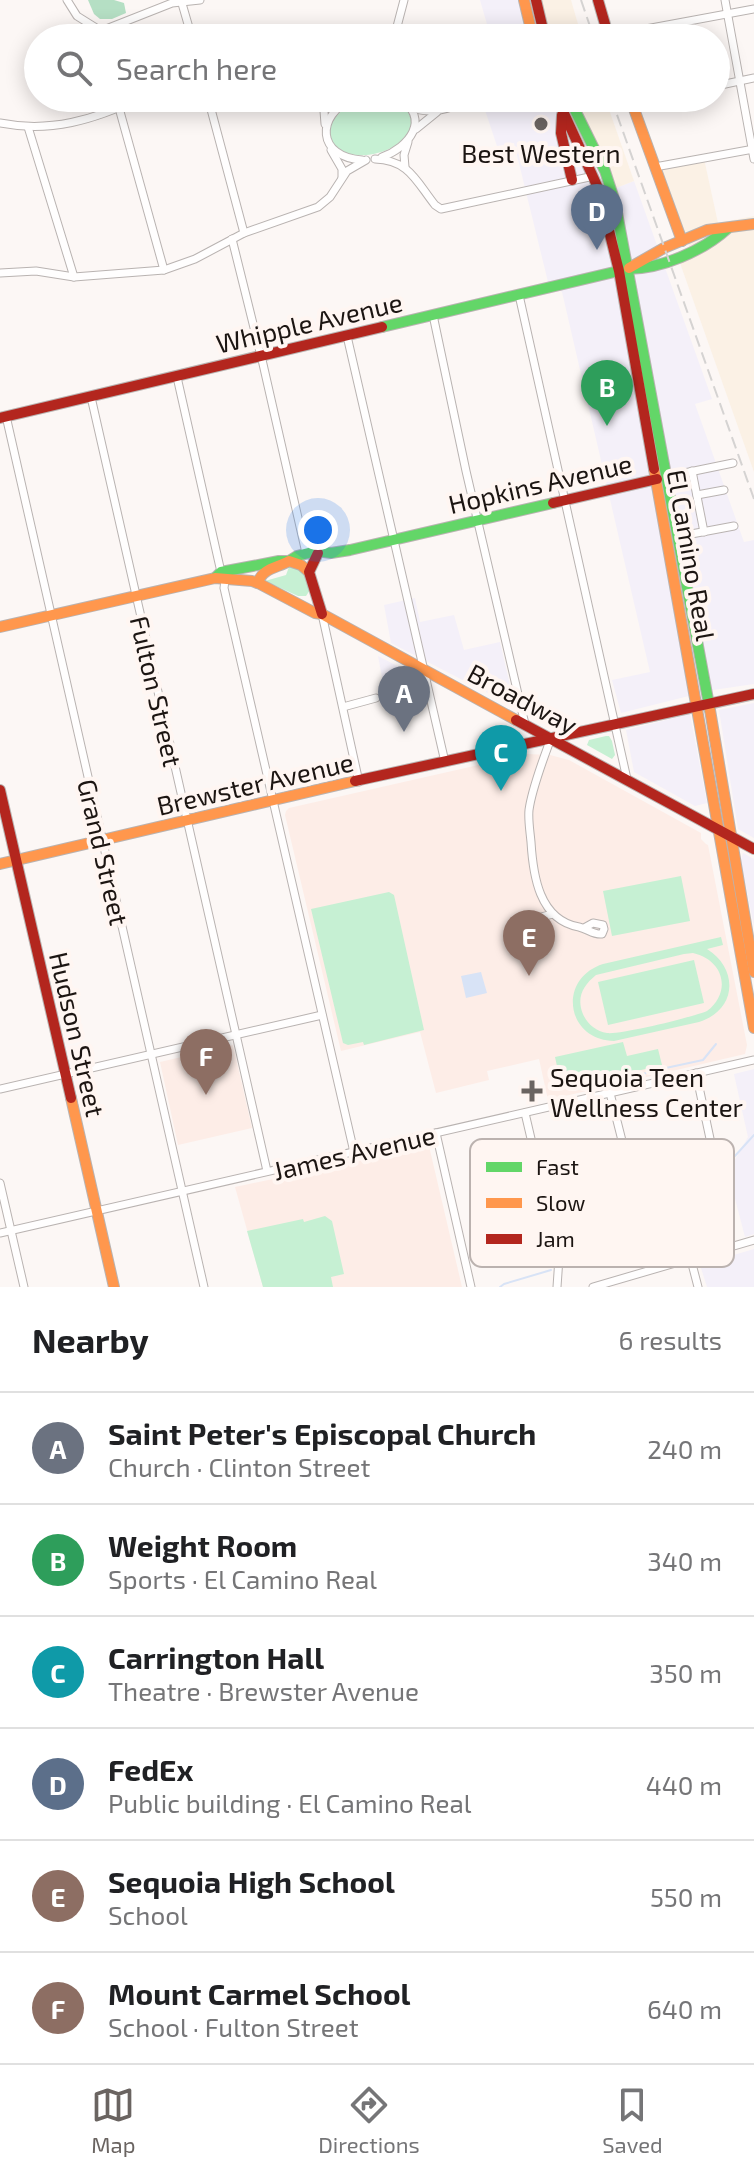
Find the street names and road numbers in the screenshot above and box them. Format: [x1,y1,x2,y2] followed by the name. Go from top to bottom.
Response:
[213,285,405,359] street label: Whipple Avenue
[445,447,635,519] street label: Hopkins Avenue
[662,467,722,643] street label: El Camino Real
[125,613,189,769] street label: Fulton Street
[463,656,583,740] street label: Broadway
[154,745,356,821] street label: Brewster Avenue
[72,776,136,928] street label: Grand Street
[44,949,112,1120] street label: Hudson Street
[270,1118,438,1186] street label: James Avenue

